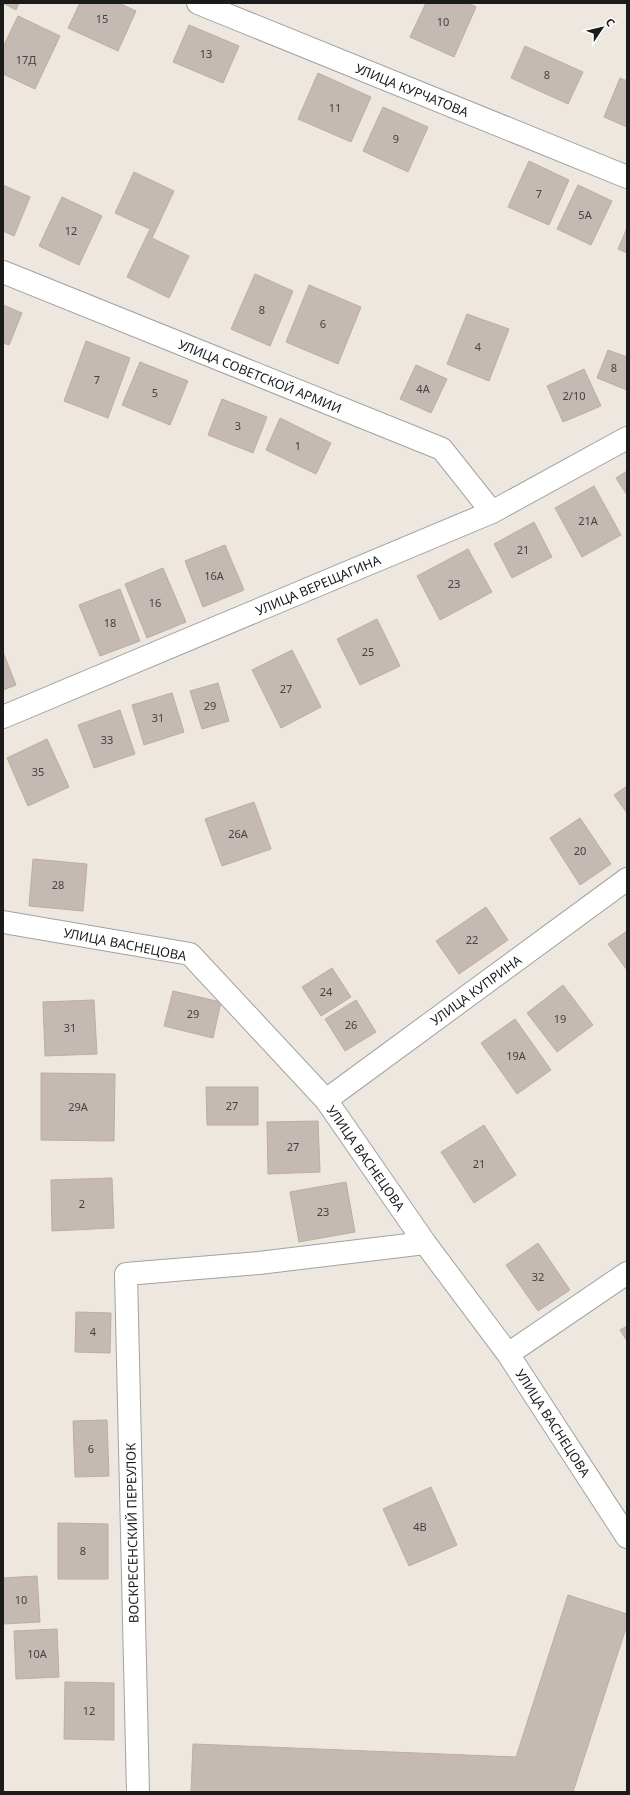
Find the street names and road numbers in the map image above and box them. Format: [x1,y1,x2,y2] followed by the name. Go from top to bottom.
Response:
[353,59,472,121] street label: УЛИЦА КУРЧАТОВА
[176,335,344,417] street label: УЛИЦА СОВЕТСКОЙ АРМИИ
[253,550,384,619] street label: УЛИЦА ВЕРЕЩАГИНА
[62,923,189,965] street label: УЛИЦА ВАСНЕЦОВА
[427,950,526,1029] street label: УЛИЦА КУПРИНА
[323,1102,410,1215] street label: УЛИЦА ВАСНЕЦОВА
[511,1366,595,1481] street label: УЛИЦА ВАСНЕЦОВА
[121,1443,143,1623] street label: ВОСКРЕСЕНСКИЙ ПЕРЕУЛОК

